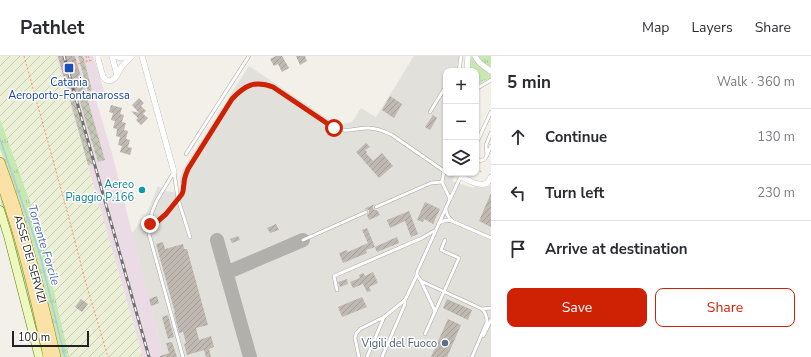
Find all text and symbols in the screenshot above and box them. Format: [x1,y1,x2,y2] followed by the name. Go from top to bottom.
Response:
[20,15,84,41] text: Pathlet
[642,18,669,37] text: Map
[691,18,733,37] text: Layers
[755,18,791,37] text: Share
[63,62,75,74] marker: Catania Aeroporto-Fontanarossa
[443,68,479,176] map controls
[443,68,479,104] button: +
[507,71,551,94] text: 5 min
[717,73,795,91] text: Walk · 360 m
[8,75,130,103] place label: Catania Aeroporto-Fontanarossa
[443,104,479,140] button: −
[325,119,343,137] route start
[507,126,529,148] icon: ahead
[545,127,607,147] text: Continue
[757,128,795,146] text: 130 m
[443,140,479,176] button: layers
[66,177,134,205] place label: Aereo Piaggio P.166
[507,182,529,204] icon: left
[545,183,604,203] text: Turn left
[757,184,795,202] text: 230 m
[137,185,147,195] marker: Aereo Piaggio P.166
[24,203,64,288] water label: Torrente Forcile
[10,213,50,305] street label: ASSE DEI SERVIZI
[141,215,159,233] route end
[507,238,529,260] icon: arrive
[545,239,688,259] text: Arrive at destination
[507,288,647,327] button: Save
[655,288,795,327] button: Share
[12,329,89,348] scale bar
[18,330,50,345] text: 100 m
[361,336,437,351] place label: Vigili del Fuoco
[440,338,450,348] marker: Vigili del Fuoco

